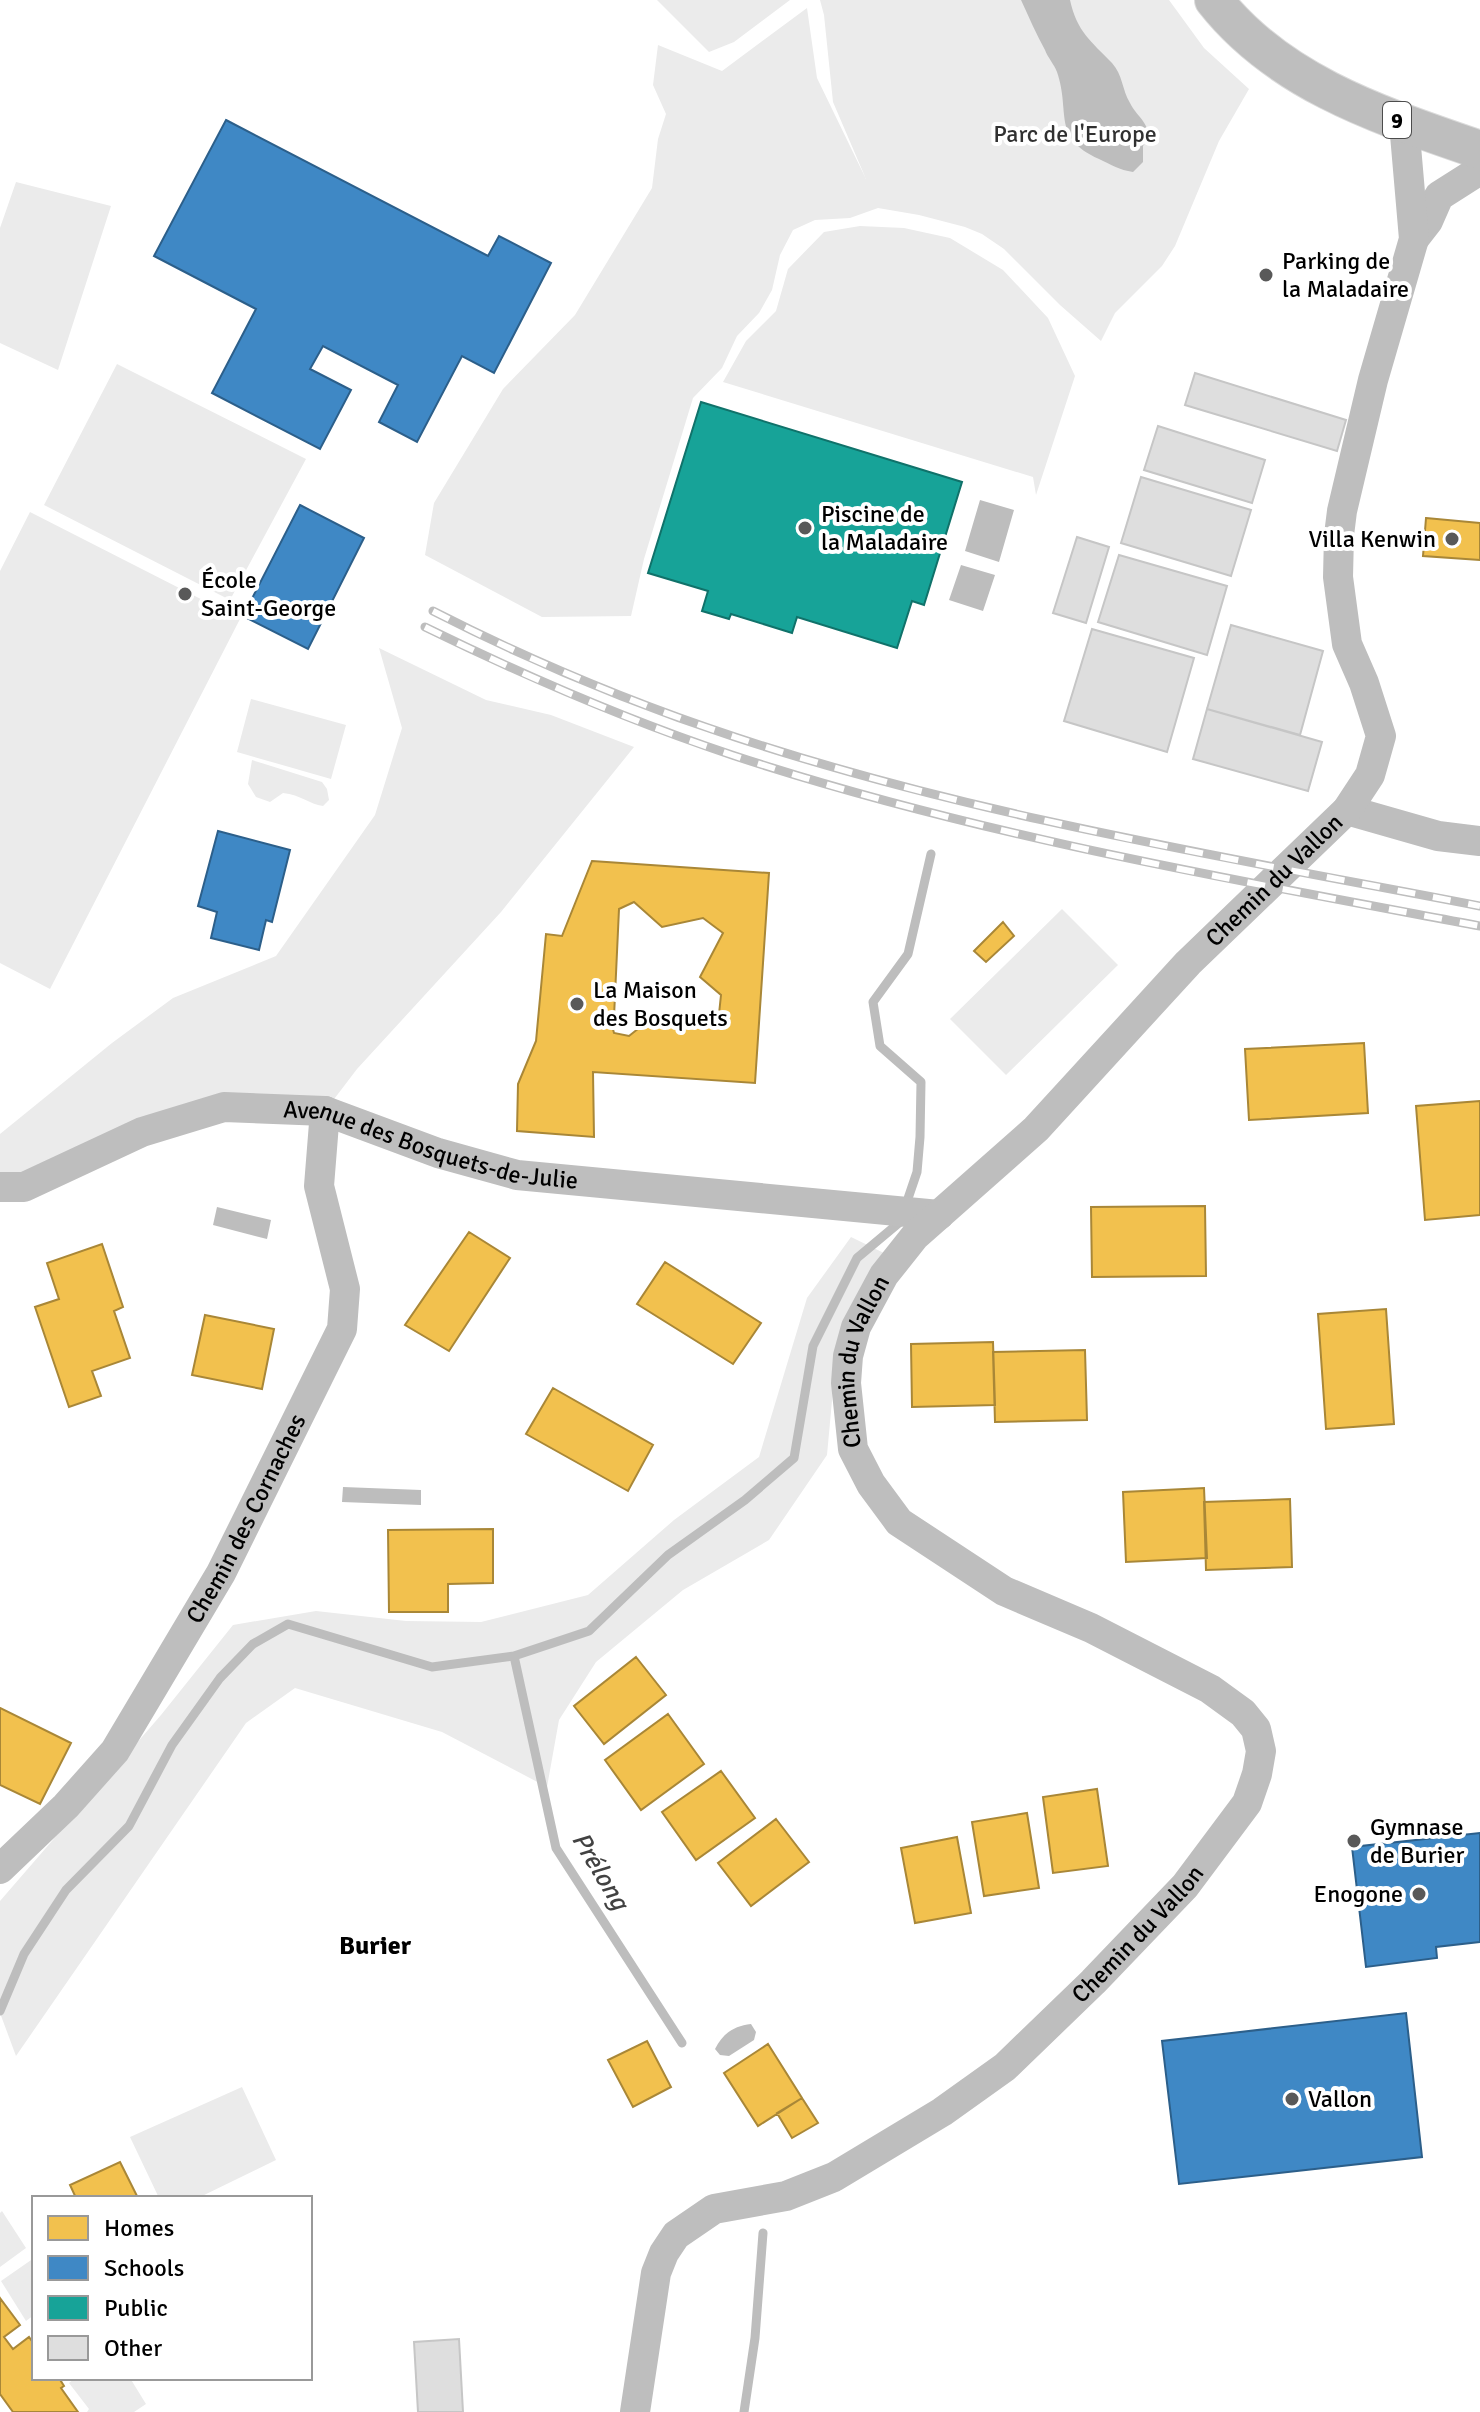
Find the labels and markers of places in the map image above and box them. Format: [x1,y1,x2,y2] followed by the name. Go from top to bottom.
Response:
[1282,246,1409,304] place label: Parking de la Maladaire
[1257,266,1275,284] marker: Parking de la Maladaire
[821,499,948,557] place label: Piscine de la Maladaire
[796,519,814,537] marker: Piscine de la Maladaire
[1308,524,1436,554] place label: Villa Kenwin
[1443,530,1461,548] marker: Villa Kenwin
[201,565,336,623] place label: École Saint-George
[176,585,194,603] marker: École Saint-George
[593,975,728,1033] place label: La Maison des Bosquets
[568,995,586,1013] marker: La Maison des Bosquets
[1370,1812,1464,1870] place label: Gymnase de Burier
[1345,1832,1363,1850] marker: Gymnase de Burier
[1314,1879,1403,1909] place label: Enogone
[1410,1885,1428,1903] marker: Enogone
[1308,2084,1372,2114] place label: Vallon
[1283,2090,1301,2108] marker: Vallon

